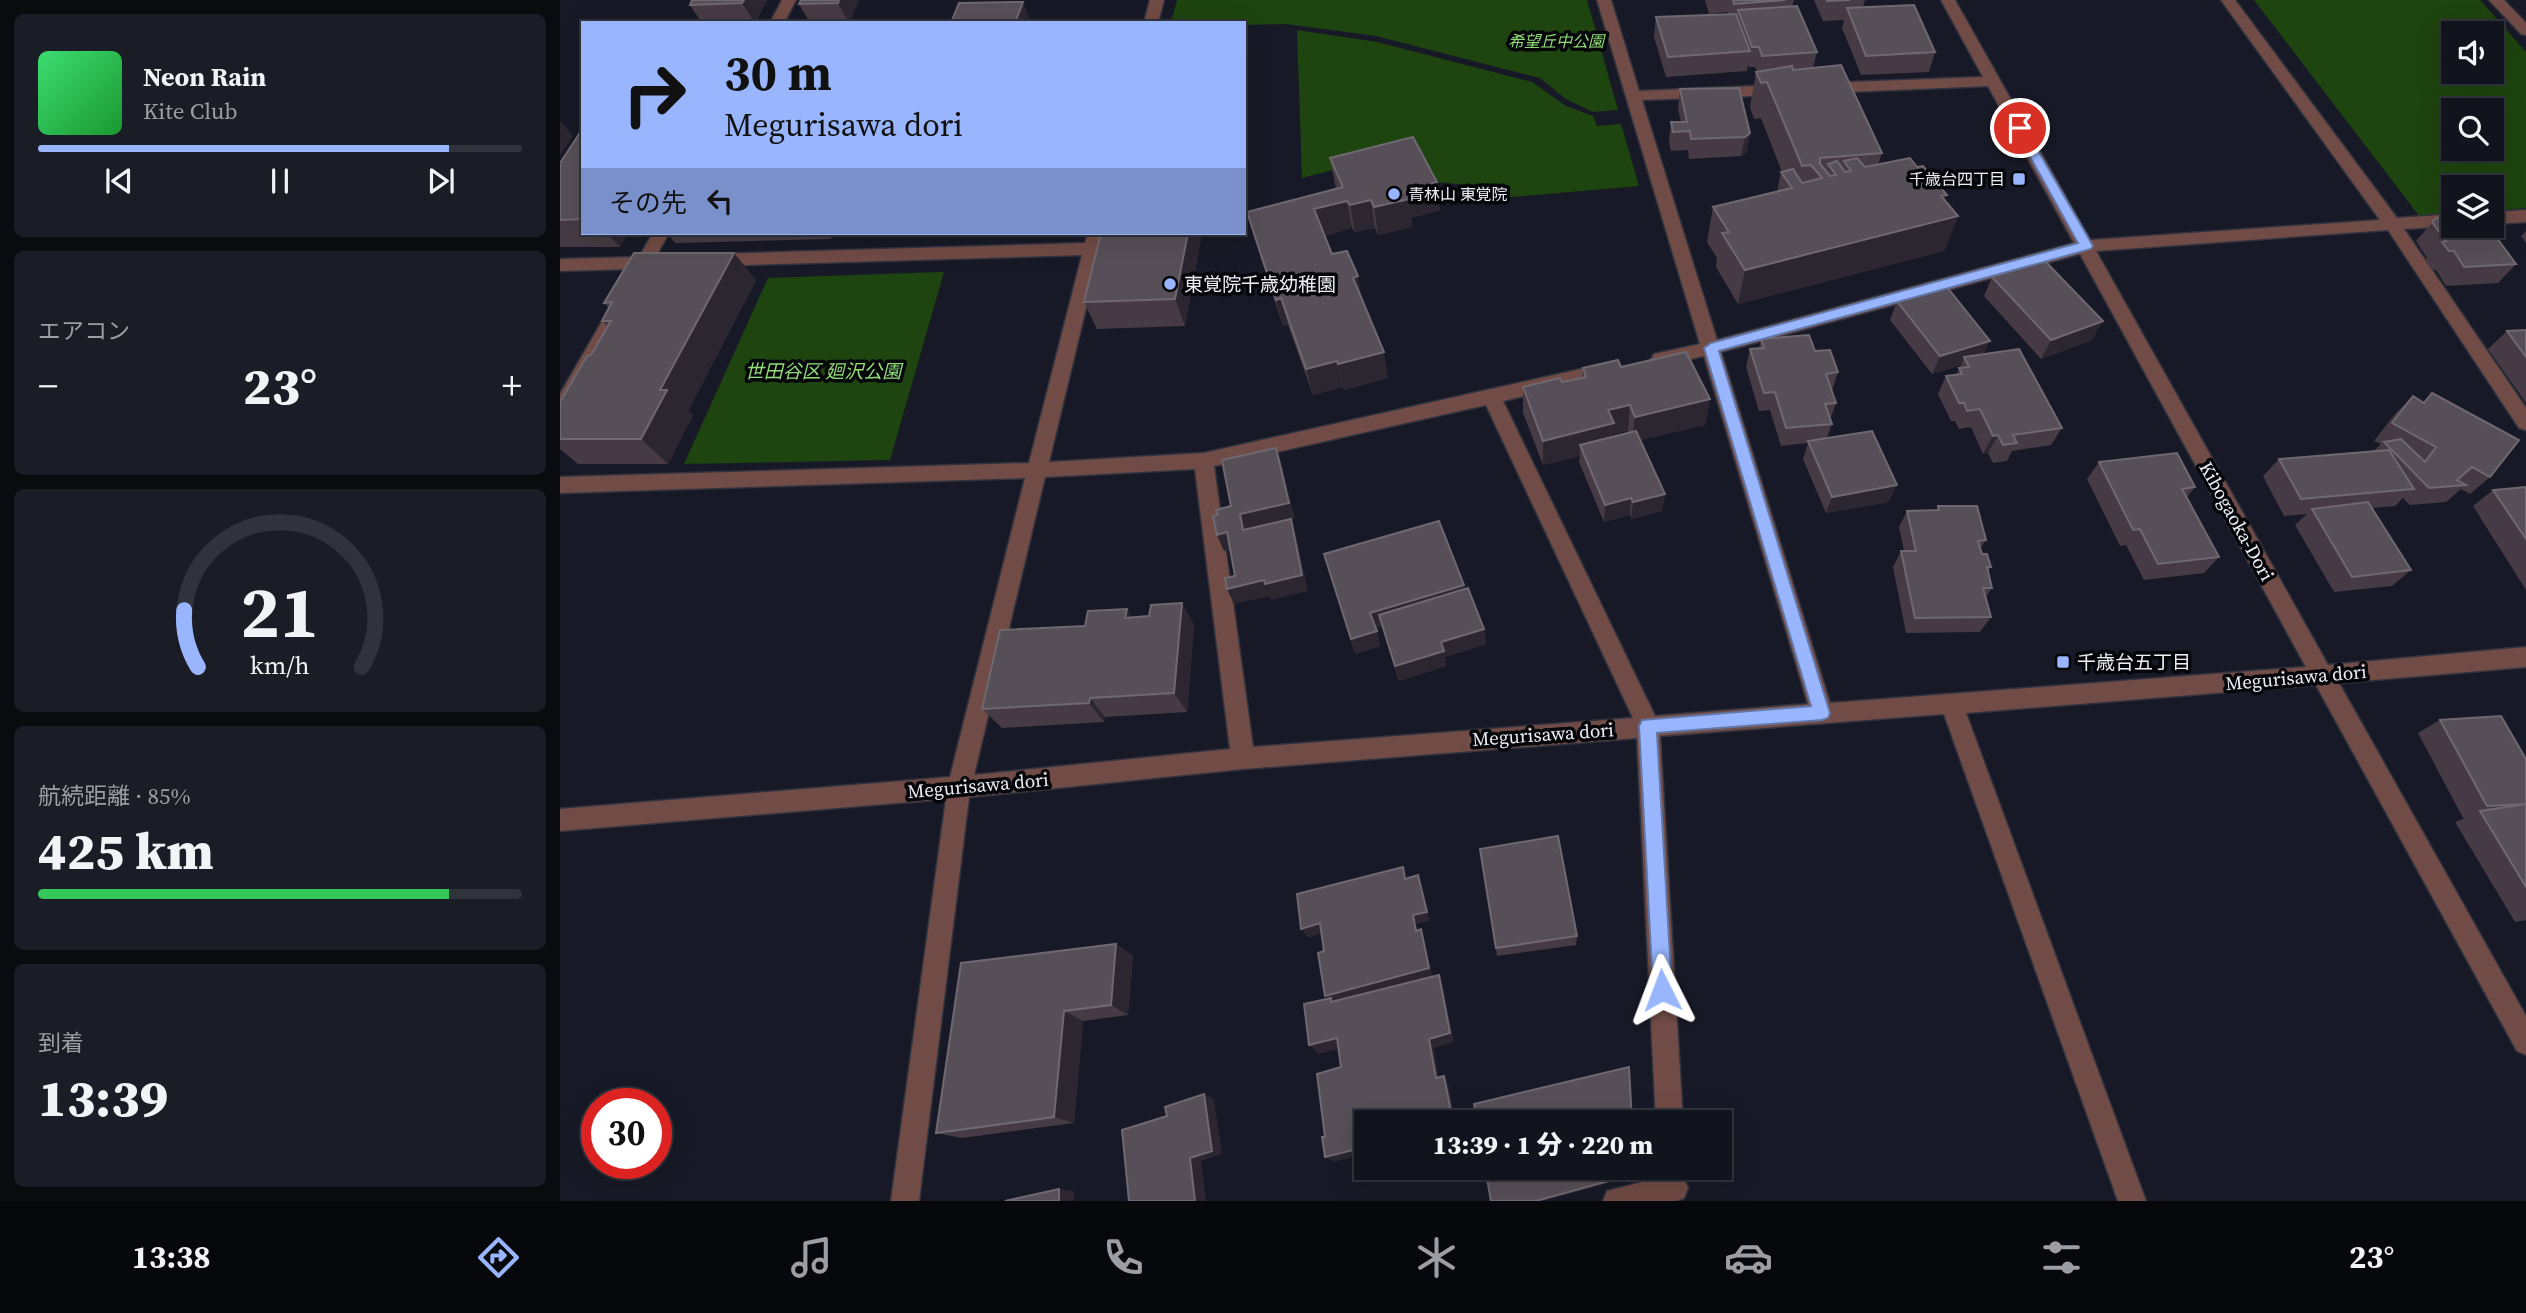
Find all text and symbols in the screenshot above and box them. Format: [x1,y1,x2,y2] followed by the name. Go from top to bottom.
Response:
[2441,21,2504,238] map controls
[2441,21,2504,84] button: sound
[1508,30,1606,52] park label: 希望丘中公園
[724,39,832,106] text: 30 m
[609,49,700,140] icon: right
[143,59,266,95] text: Neon Rain
[143,95,238,127] text: Kite Club
[1990,98,2050,158] pin
[2441,98,2504,161] button: search
[724,103,963,147] text: Megurisawa dori
[2001,109,2039,147] icon: arrive
[100,162,138,200] icon: previous
[261,162,299,200] icon: pause
[422,162,460,200] icon: next
[1909,168,2005,190] place label: 千歳台四丁目
[2011,171,2027,187] marker: 千歳台四丁目
[2441,175,2504,238] button: layers
[701,182,739,220] icon: left
[1408,183,1508,205] place label: 青林山 東覚院
[609,185,687,221] text: その先
[1386,186,1402,202] marker: 青林山 東覚院
[1184,271,1336,297] place label: 東覚院千歳幼稚園
[1162,276,1178,292] marker: 東覚院千歳幼稚園
[38,315,130,347] text: エアコン
[243,350,317,421] text: 23°
[745,358,904,384] park label: 世田谷区 廻沢公園
[38,360,58,412] text: −
[502,360,522,412] text: +
[2194,457,2281,586] street label: Kibogaoka-Dori
[241,562,319,661] text: 21
[250,647,310,681] text: km/h
[2077,649,2191,675] place label: 千歳台五丁目
[2055,654,2071,670] marker: 千歳台五丁目
[2224,658,2368,696] street label: Megurisawa dori
[1471,716,1615,752] street label: Megurisawa dori
[906,766,1050,804] street label: Megurisawa dori
[38,780,191,812] text: 航続距離 · 85%
[38,815,214,886] text: 425 km
[1625,953,1699,1027] position arrow
[38,1027,84,1059] text: 到着
[38,1062,168,1133] text: 13:39
[581,1088,672,1179] speed limit sign: 30
[1433,1127,1653,1163] text: 13:39 · 1 分 · 220 m
[474,1233,523,1282] icon: directions
[787,1233,836,1282] icon: music
[1099,1233,1148,1282] icon: phone
[1412,1233,1461,1282] icon: climate
[1724,1233,1773,1282] icon: car
[2037,1233,2086,1282] icon: filters
[132,1235,211,1279] text: 13:38
[2349,1235,2394,1279] text: 23°

